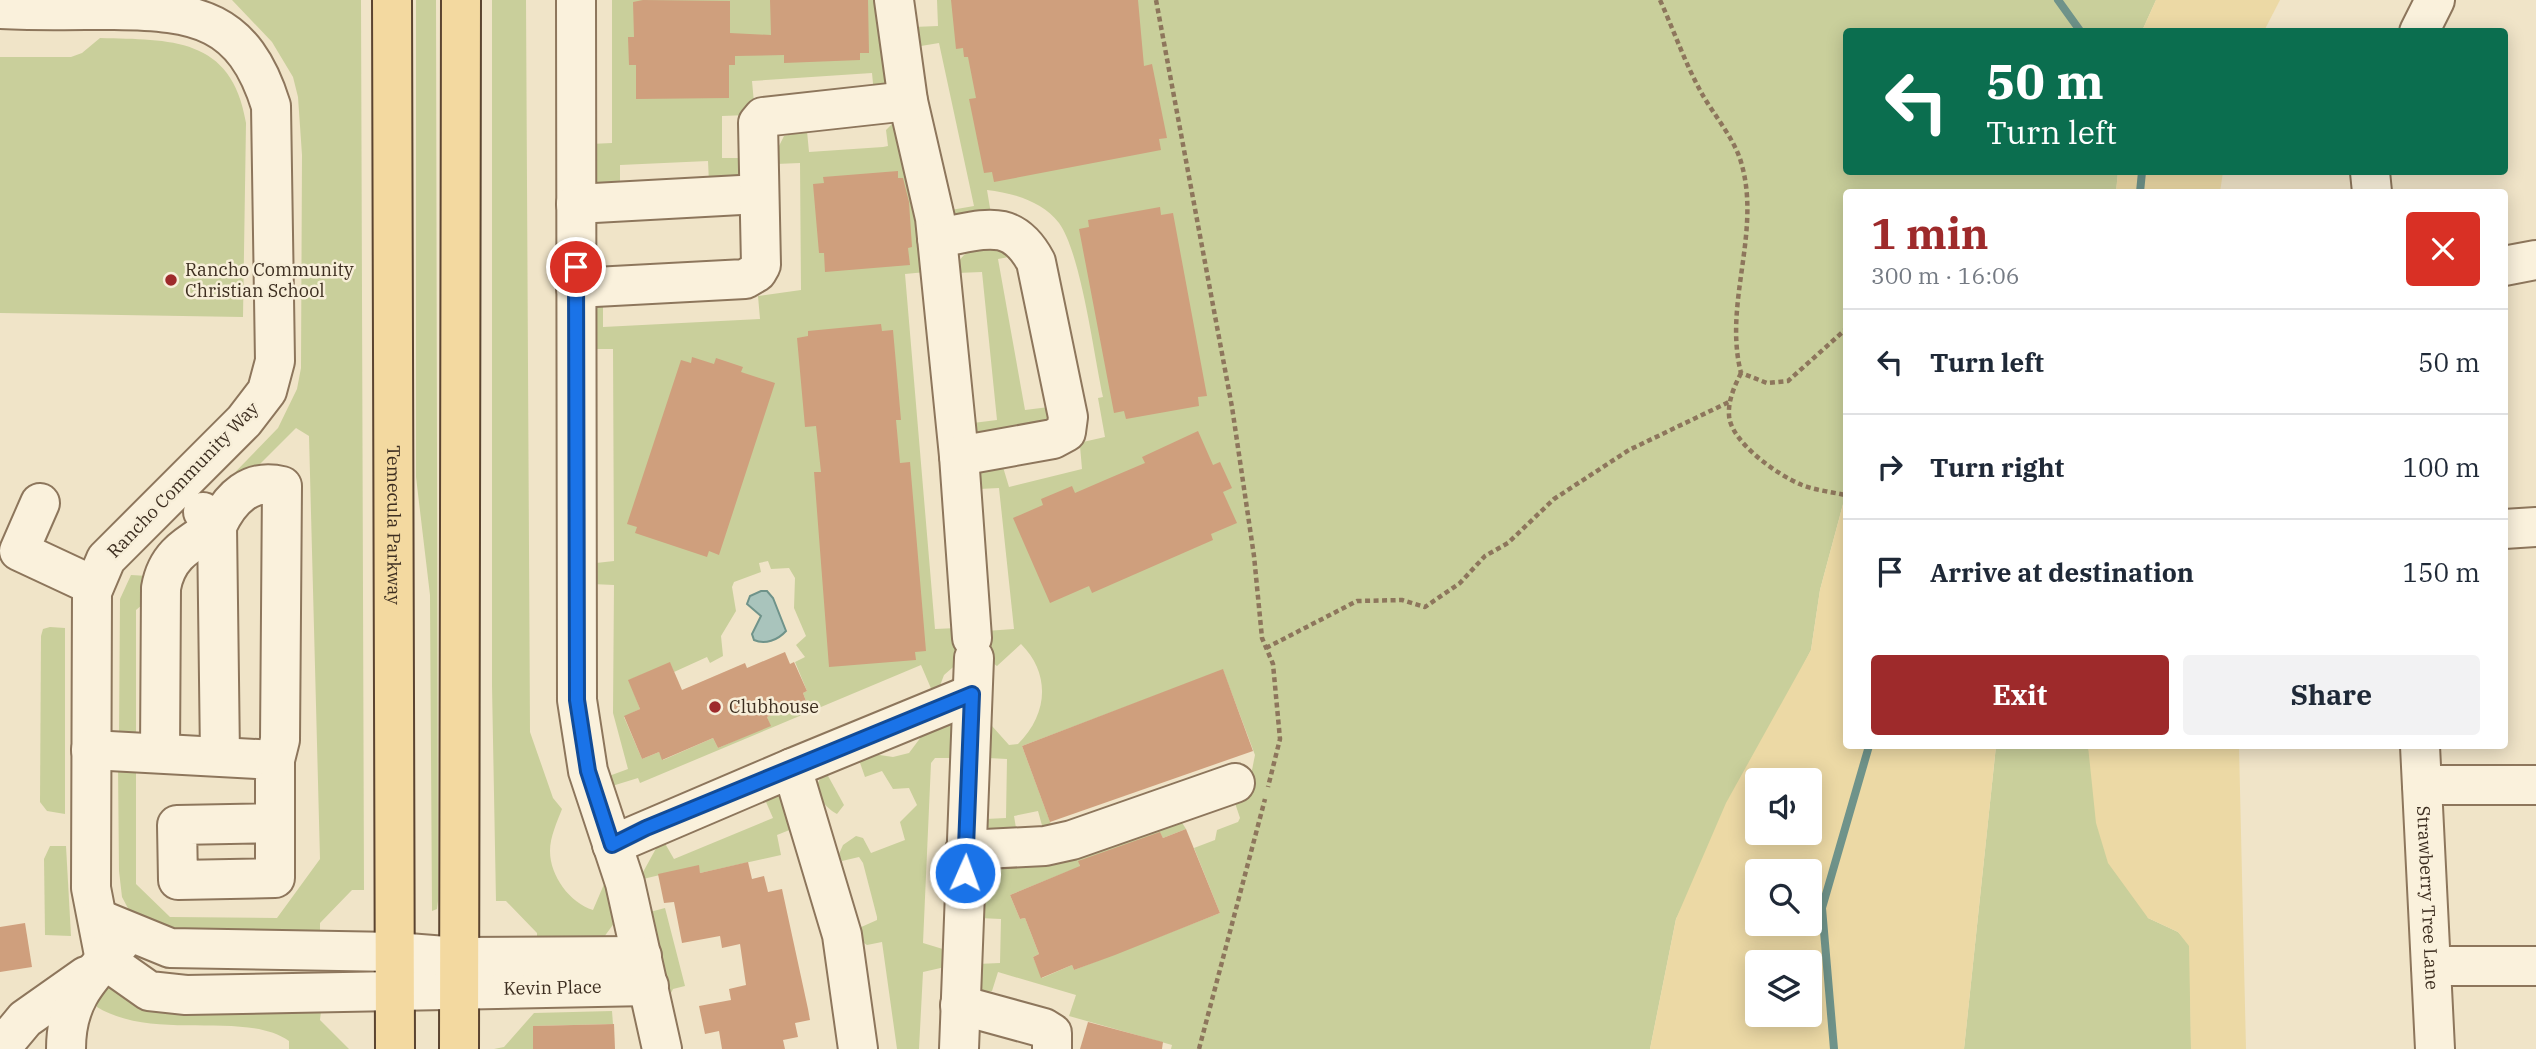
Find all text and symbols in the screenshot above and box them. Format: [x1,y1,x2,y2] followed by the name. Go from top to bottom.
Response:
[1986,49,2104,112] text: 50 m
[1871,56,1962,147] icon: left
[1986,111,2117,153] text: Turn left
[1871,206,1989,261] text: 1 min
[2406,212,2480,286] button: close
[546,237,606,297] pin
[557,248,595,286] icon: arrive
[185,258,354,302] place label: Rancho Community Christian School
[1871,260,2020,290] text: 300 m · 16:06
[163,272,179,288] marker: Rancho Community Christian School
[1871,343,1909,381] icon: left
[1930,345,2044,379] text: Turn left
[2418,345,2480,379] text: 50 m
[102,396,264,563] street label: Rancho Community Way
[382,445,406,605] street label: Temecula Parkway
[1871,448,1909,486] icon: right
[1930,450,2064,484] text: Turn right
[2402,450,2480,484] text: 100 m
[1871,553,1909,591] icon: arrive
[1930,555,2194,589] text: Arrive at destination
[2402,555,2480,589] text: 150 m
[1871,655,2169,735] button: Exit
[2183,655,2480,735] button: Share
[729,695,819,718] place label: Clubhouse
[707,699,723,715] marker: Clubhouse
[1745,768,1822,1027] map controls
[1745,768,1822,845] button: sound
[2412,805,2444,990] street label: Strawberry Tree Lane
[928,836,1002,910] position arrow
[1745,859,1822,936] button: search
[1745,950,1822,1027] button: layers
[503,975,602,1000] street label: Kevin Place

